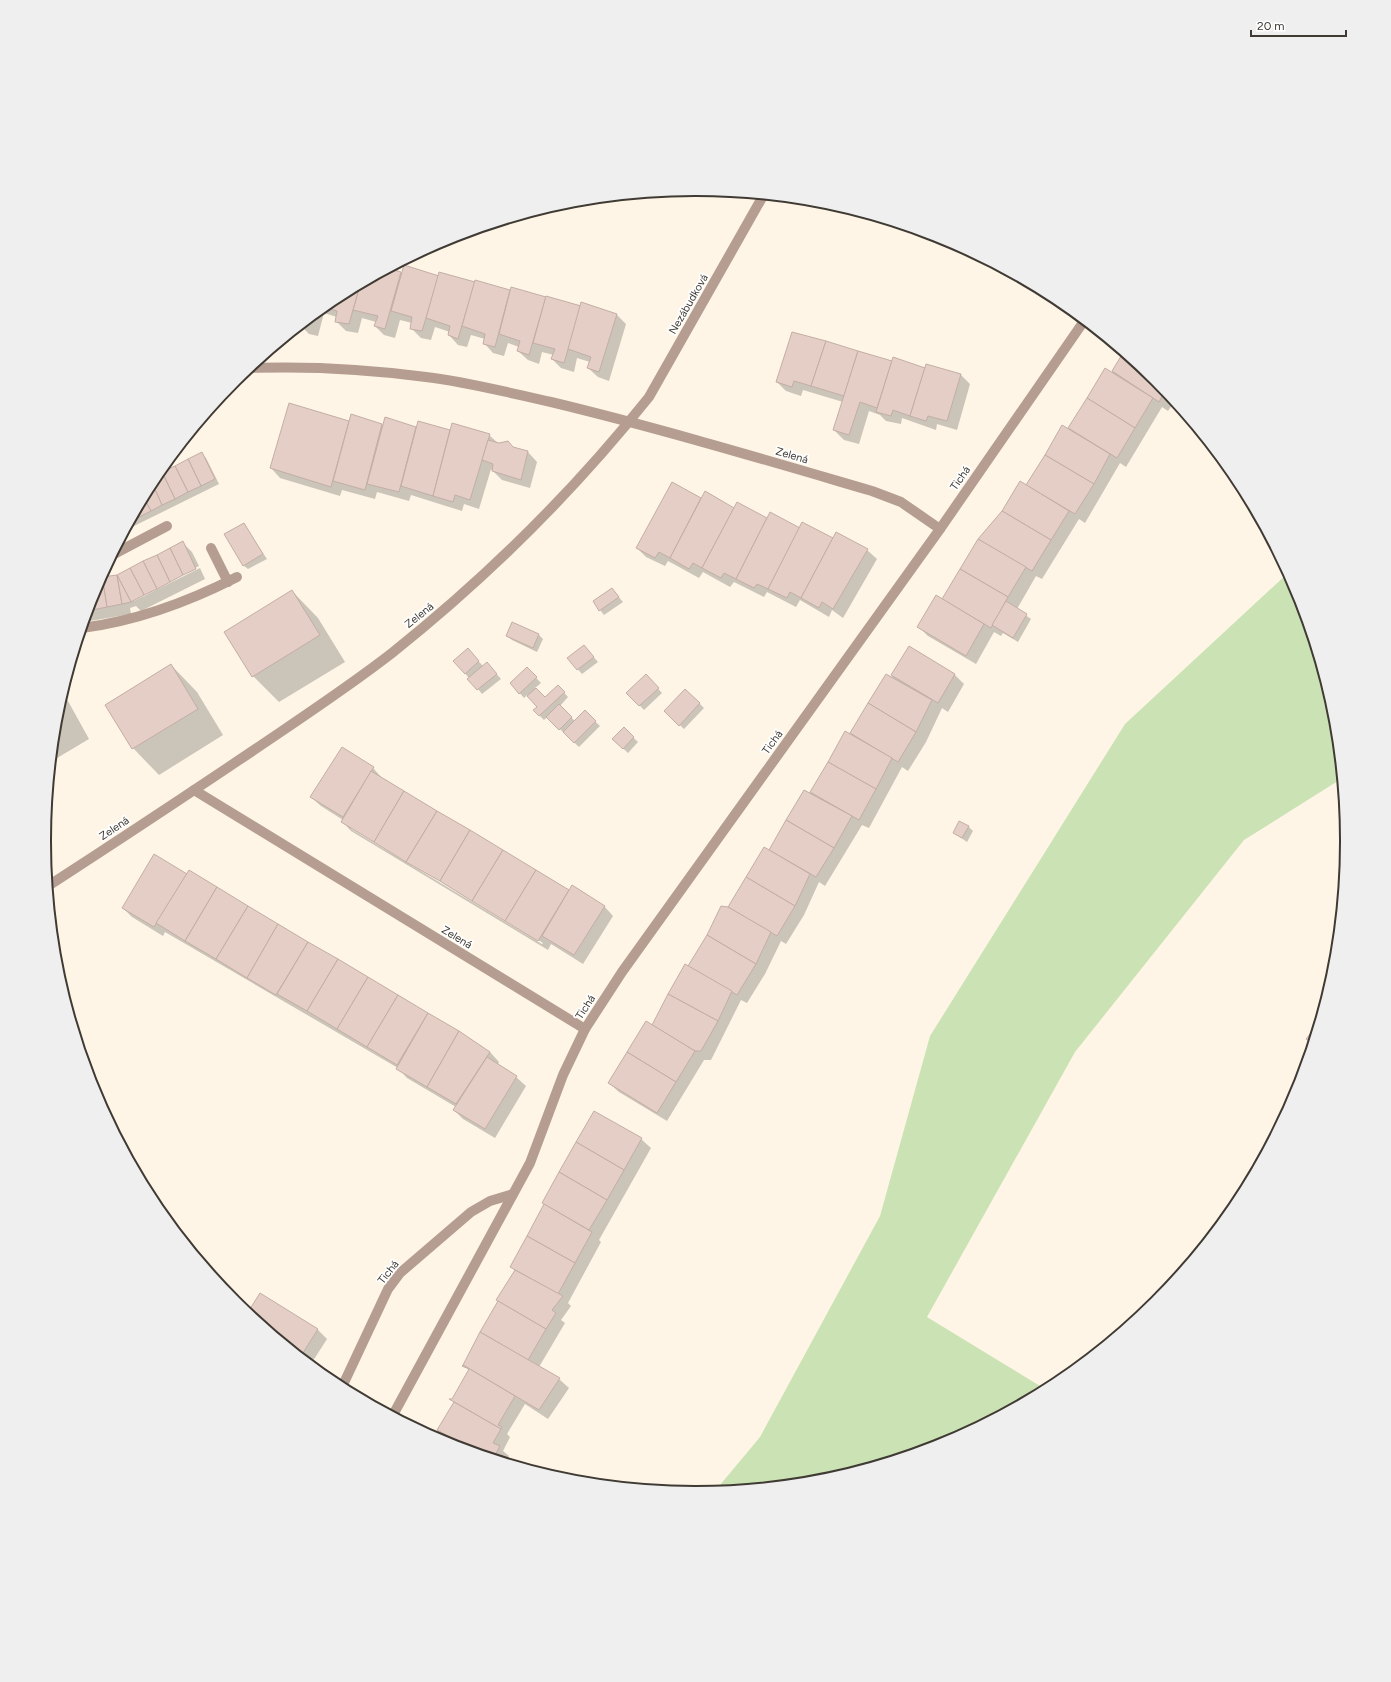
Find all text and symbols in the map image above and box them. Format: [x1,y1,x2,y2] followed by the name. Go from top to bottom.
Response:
[1251,12,1346,38] scale bar
[1257,19,1285,33] text: 20 m
[666,272,711,337] street label: Nezábudková
[774,445,810,466] street label: Zelená
[948,464,973,493] street label: Tichá
[402,600,436,631] street label: Zelená
[759,728,785,757] street label: Tichá
[97,814,132,843] street label: Zelená
[439,923,474,952] street label: Zelená
[573,993,598,1022] street label: Tichá
[375,1258,402,1287] street label: Tichá

